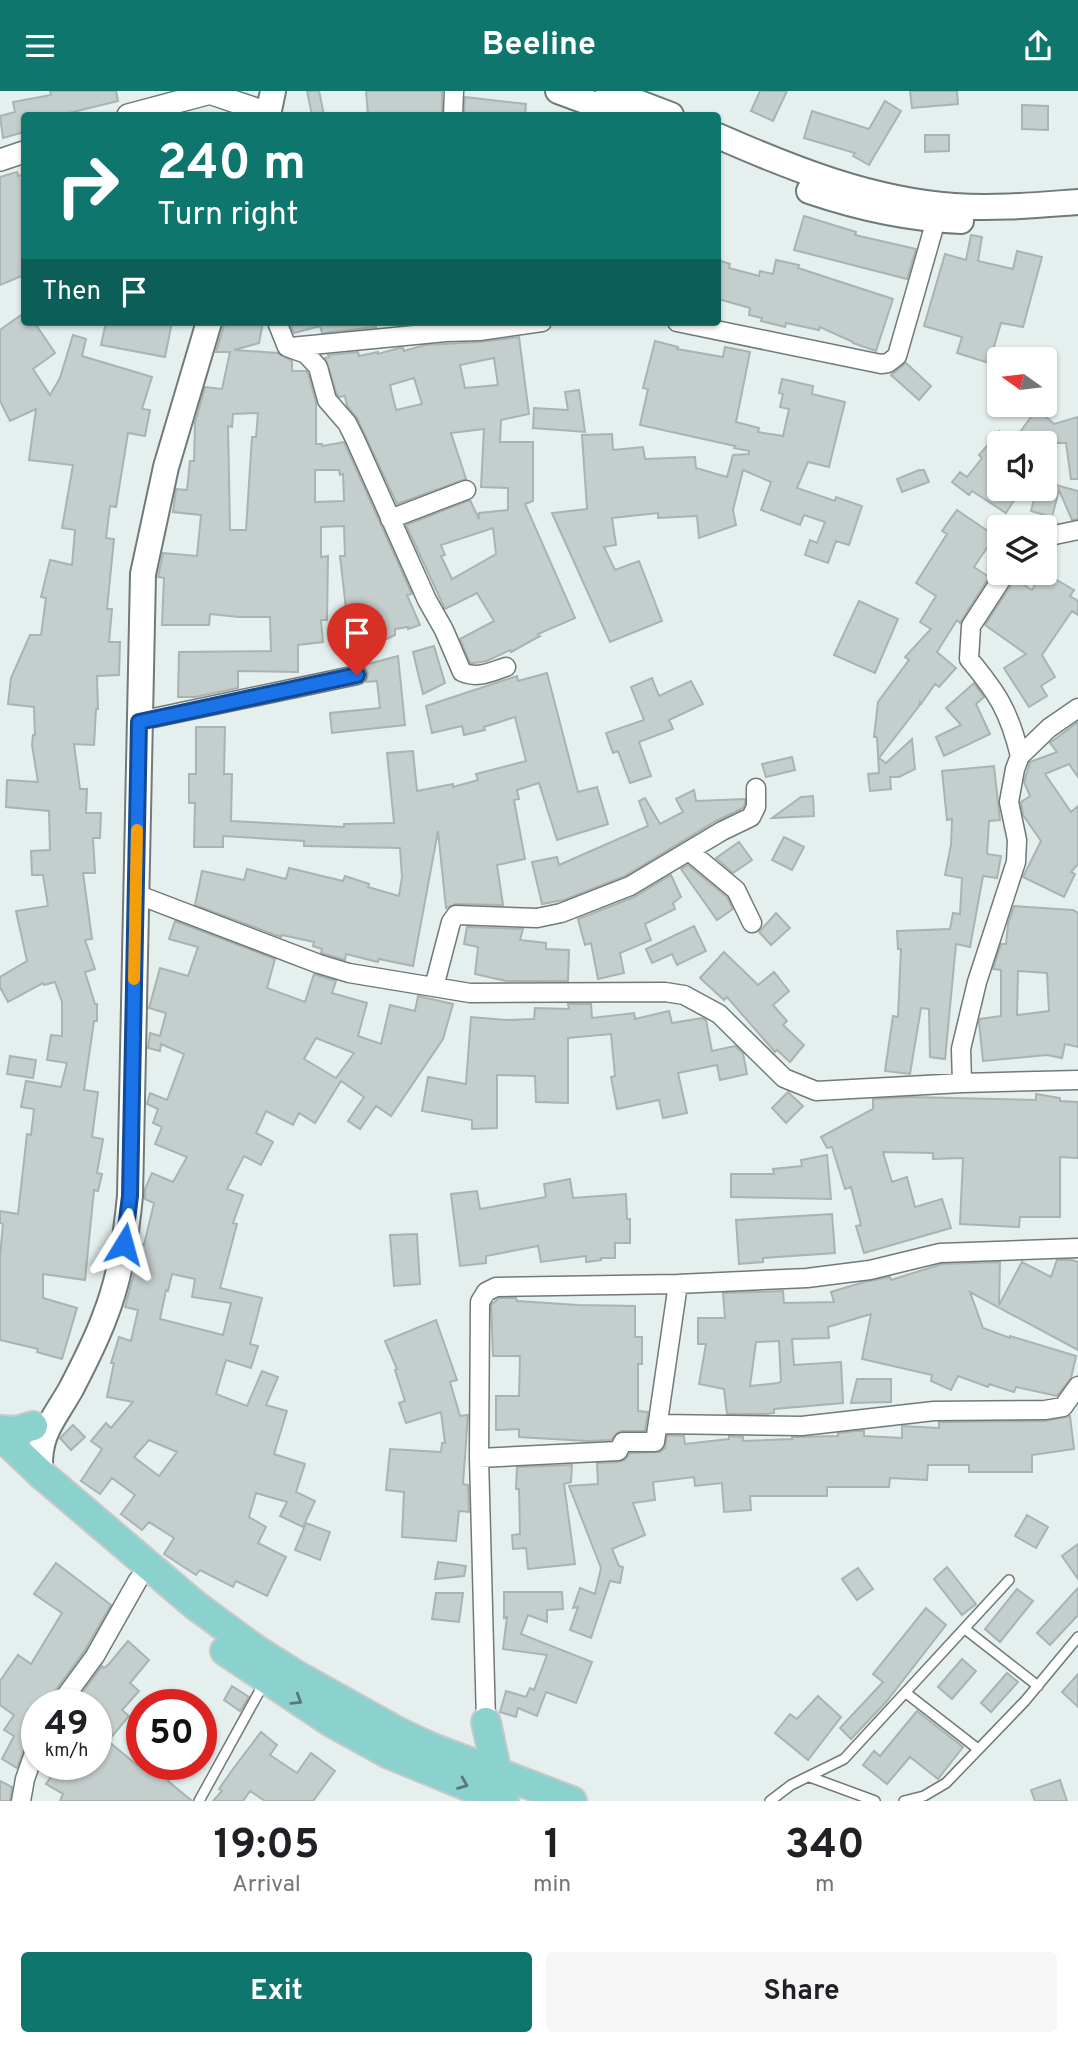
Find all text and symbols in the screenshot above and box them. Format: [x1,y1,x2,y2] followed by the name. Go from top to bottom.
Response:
[482,26,596,66] text: Beeline
[21,27,59,65] icon: menu
[1019,27,1057,65] icon: share
[157,135,306,197] text: 240 m
[42,140,133,231] icon: right
[157,196,299,236] text: Turn right
[115,273,153,311] icon: arrive
[42,276,101,309] text: Then
[987,347,1057,417] north arrow
[987,347,1057,585] map controls
[987,431,1057,501] button: sound
[987,515,1057,585] button: layers
[327,603,387,675] pin
[338,614,376,652] icon: arrive
[87,1207,161,1281] position arrow
[126,1689,217,1780] speed limit sign: 50
[290,1692,303,1705] one-way arrow
[44,1703,89,1747] text: 49
[45,1740,88,1763] text: km/h
[456,1776,468,1790] one-way arrow
[213,1820,320,1873] text: 19:05
[544,1820,561,1873] text: 1
[785,1820,865,1873] text: 340
[232,1871,301,1900] text: Arrival
[533,1871,571,1900] text: min
[815,1871,834,1900] text: m
[21,1952,532,2032] button: Exit
[546,1952,1057,2032] button: Share

